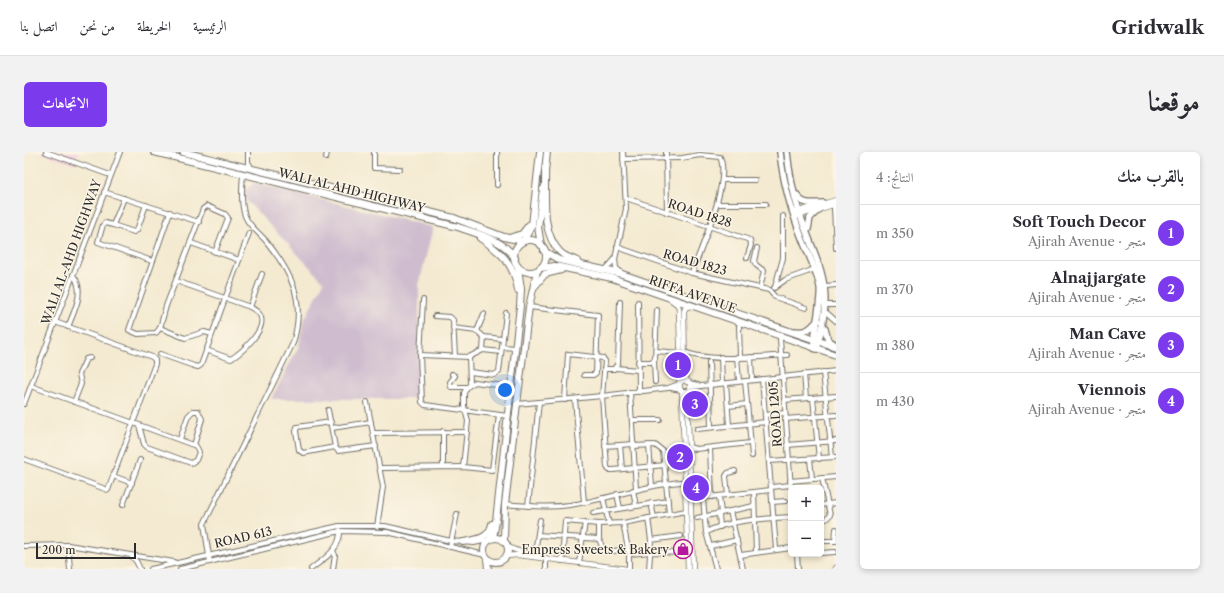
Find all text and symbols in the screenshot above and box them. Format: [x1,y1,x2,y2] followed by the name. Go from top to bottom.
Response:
[1111,16,1204,39] text: Gridwalk
[20,17,58,35] text: اتصل بنا
[80,17,115,35] text: من نحن
[137,17,171,35] text: الخريطة
[193,17,227,35] text: الرئيسية
[24,82,107,127] button: الاتجاهات
[1148,84,1200,118] text: موقعنا
[276,164,427,216] street label: WALI AL AHD HIGHWAY
[1117,166,1184,186] text: بالقرب منك
[876,169,913,185] text: النتائج: 4
[37,177,104,328] street label: WALI AL-AHD HIGHWAY
[666,196,734,230] street label: ROAD 1828
[1012,212,1146,231] text: Soft Touch Decor
[876,225,914,241] text: 350 m
[1168,225,1174,241] text: 1
[1028,233,1146,249] text: متجر · Ajirah Avenue
[661,246,729,278] street label: ROAD 1823
[1051,268,1146,287] text: Alnajjargate
[647,272,739,316] street label: RIFFA AVENUE
[876,281,913,297] text: 370 m
[1167,281,1175,297] text: 2
[1028,289,1146,305] text: متجر · Ajirah Avenue
[1069,324,1146,343] text: Man Cave
[876,337,915,353] text: 380 m
[1167,337,1175,353] text: 3
[1028,345,1146,361] text: متجر · Ajirah Avenue
[665,350,691,380] pin: 1
[495,380,515,400] your location
[765,380,785,448] street label: ROAD 1205
[1078,380,1146,399] text: Viennois
[682,389,708,419] pin: 3
[876,393,915,409] text: 430 m
[1167,393,1175,409] text: 4
[1028,401,1146,417] text: متجر · Ajirah Avenue
[667,442,693,472] pin: 2
[683,473,709,503] pin: 4
[788,485,824,557] map controls
[788,485,824,521] button: +
[788,521,824,557] button: −
[213,523,273,551] street label: ROAD 613
[672,538,694,560] shop icon: Empress Sweets & Bakery
[36,541,136,560] scale bar
[522,542,669,557] place label: Empress Sweets & Bakery
[42,543,75,557] text: 200 m

